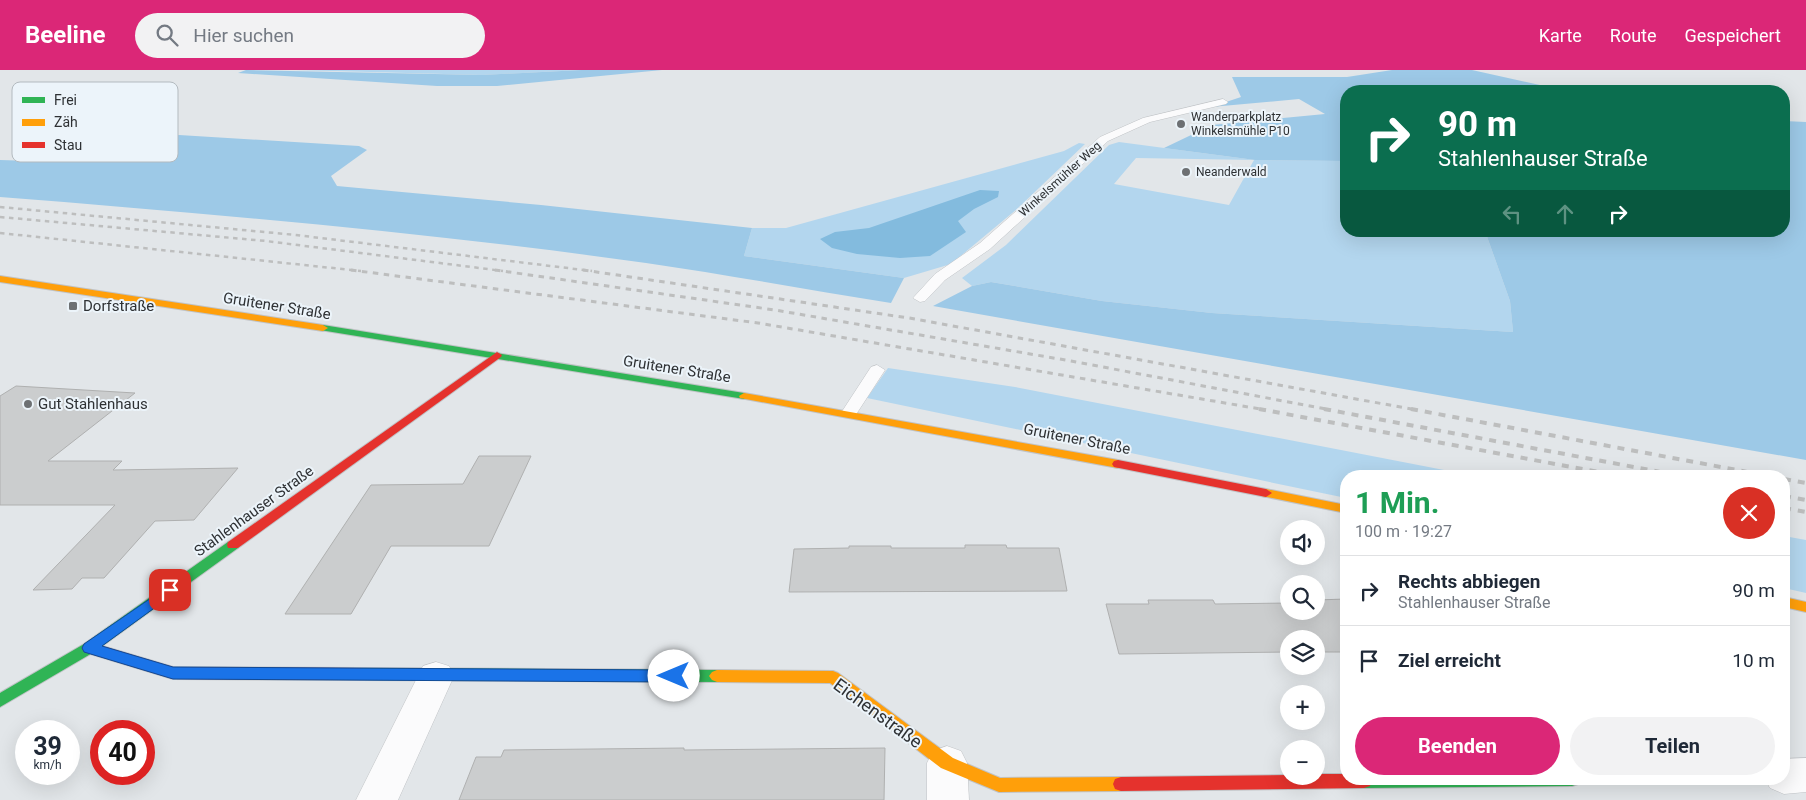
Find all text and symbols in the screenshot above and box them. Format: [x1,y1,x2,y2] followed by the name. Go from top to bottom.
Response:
[135,13,485,58] search box
[25,21,105,49] text: Beeline
[153,21,181,49] icon: search
[193,24,294,47] text: Hier suchen
[1539,25,1582,46] text: Karte
[1610,25,1657,46] text: Route
[1685,25,1781,46] text: Gespeichert
[12,82,178,162] legend
[54,92,77,108] text: Frei
[1438,104,1517,145] text: 90 m
[1355,105,1420,170] icon: right
[1191,110,1290,138] place label: Wanderparkplatz Winkelsmühle P10
[54,114,78,130] text: Zäh
[1175,118,1187,130] marker: Wanderparkplatz Winkelsmühle P10
[54,137,82,153] text: Stau
[1016,139,1104,219] street label: Winkelsmühler Weg
[1438,146,1648,171] text: Stahlenhauser Straße
[1196,165,1267,179] place label: Neanderwald
[1180,166,1192,178] marker: Neanderwald
[1498,200,1526,228] icon: left
[1551,200,1579,228] icon: ahead
[1604,200,1632,228] icon: right
[222,289,332,323] street label: Gruitener Straße
[83,297,154,315] place label: Dorfstraße
[67,300,79,312] marker: Dorfstraße
[622,352,732,386] street label: Gruitener Straße
[38,395,148,413] place label: Gut Stahlenhaus
[22,398,34,410] marker: Gut Stahlenhaus
[1022,420,1132,458] street label: Gruitener Straße
[191,462,317,560] street label: Stahlenhauser Straße
[1355,485,1439,520] text: 1 Min.
[1723,487,1775,539] button: close
[1280,520,1325,785] map controls
[1280,520,1325,565] button: sound
[1355,522,1452,541] text: 100 m · 19:27
[149,569,191,611] pin
[1398,570,1540,593] text: Rechts abbiegen
[1280,575,1325,620] button: search
[156,576,184,604] icon: arrive
[1355,577,1383,605] icon: right
[1732,579,1775,602] text: 90 m
[1398,593,1550,612] text: Stahlenhauser Straße
[1280,630,1325,675] button: layers
[1355,647,1383,675] icon: arrive
[647,649,699,701] position arrow
[1398,649,1501,672] text: Ziel erreicht
[1732,649,1775,672] text: 10 m
[830,674,926,752] street label: Eichenstraße
[1280,685,1325,730] button: +
[1355,717,1560,775] button: Beenden
[1570,717,1775,775] button: Teilen
[90,720,155,785] speed limit sign: 40
[33,732,62,761] text: 39
[1280,740,1325,785] button: −
[33,758,62,772] text: km/h

